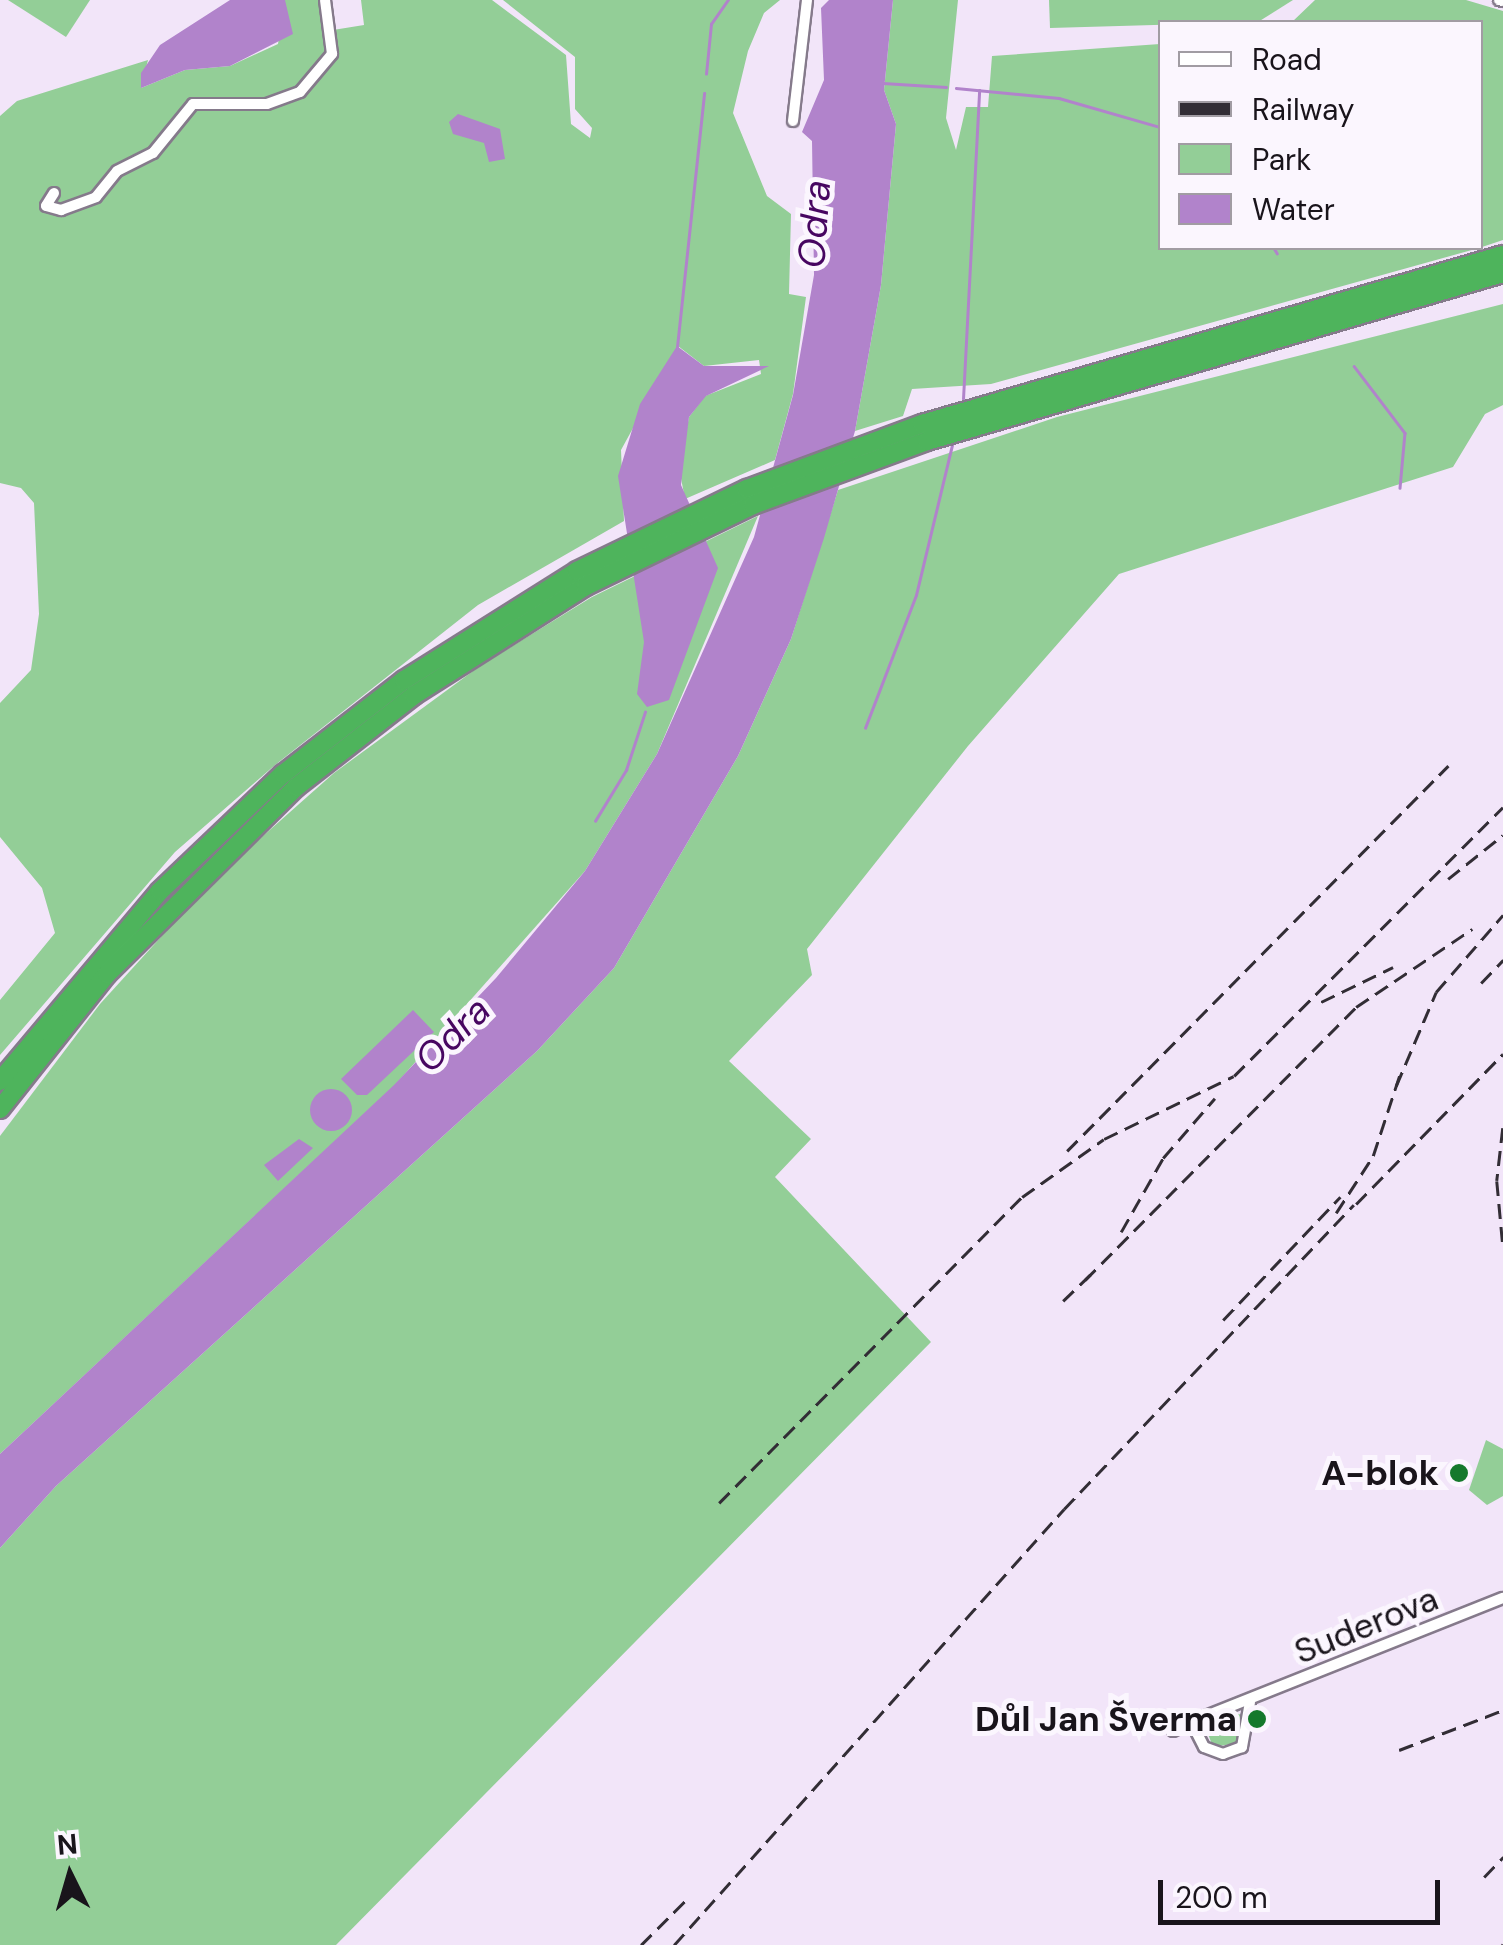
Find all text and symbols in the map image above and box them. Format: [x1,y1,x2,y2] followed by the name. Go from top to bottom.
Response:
[1158,20,1483,250] legend
[1252,40,1322,79] text: Road
[1252,90,1355,129] text: Railway
[1252,140,1311,179] text: Park
[789,178,841,270] water label: Odra
[1252,190,1335,229] text: Water
[406,988,500,1082] water label: Odra
[1321,1452,1439,1494] place label: A-blok
[1448,1462,1470,1484] marker: A-blok
[1288,1577,1444,1673] street label: Suderova
[975,1698,1237,1740] place label: Důl Jan Šverma
[1246,1708,1268,1730] marker: Důl Jan Šverma
[20,1825,120,1925] north arrow
[56,1825,79,1864] text: N
[1163,1860,1446,1922] scale bar
[1175,1878,1268,1917] text: 200 m

